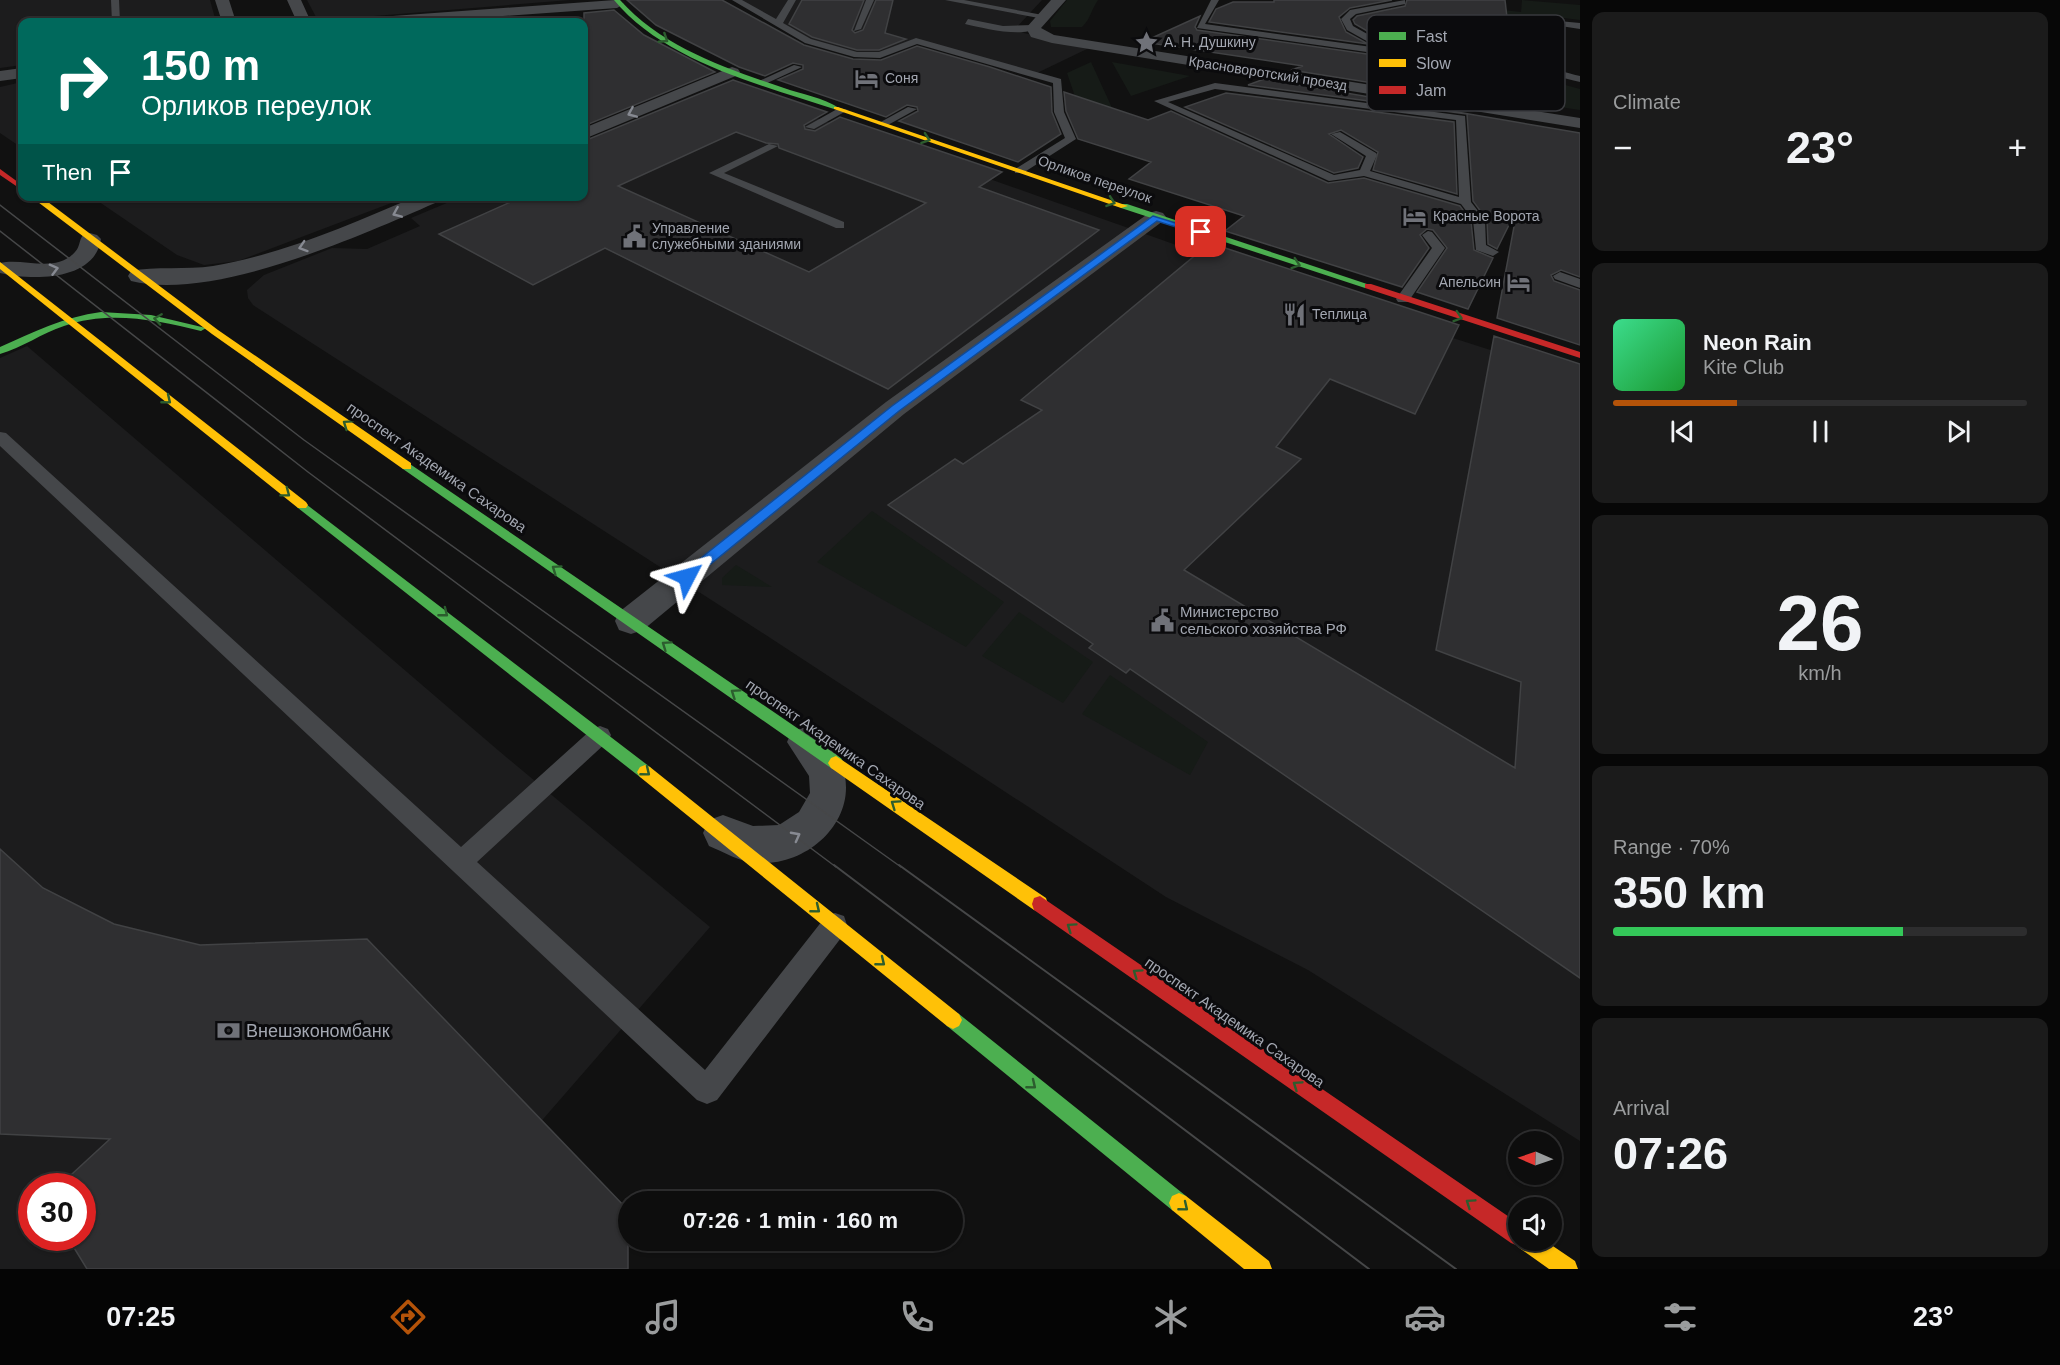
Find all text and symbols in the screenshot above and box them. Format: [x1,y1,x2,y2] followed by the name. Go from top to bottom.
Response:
[1367,15,1565,111] legend
[1416,28,1448,45] text: Fast
[1133,29,1159,55] place icon: А. Н. Душкину
[658,31,669,42] one-way arrow
[1164,34,1256,50] place label: А. Н. Душкину
[42,42,120,120] icon: right
[141,42,260,89] text: 150 m
[1188,53,1348,93] street label: Красноворотский проезд
[1416,55,1451,72] text: Slow
[854,65,880,91] hotel icon: Соня
[885,70,918,86] place label: Соня
[1416,82,1446,99] text: Jam
[141,91,371,121] text: Орликов переулок
[1613,91,1681,113] text: Climate
[627,106,638,118] one-way arrow
[1786,122,1854,173] text: 23°
[1613,129,1632,166] text: −
[2008,129,2027,166] text: +
[920,132,931,145] one-way arrow
[1036,152,1155,206] street label: Орликов переулок
[104,156,137,189] icon: arrive
[42,160,92,185] text: Then
[1105,195,1116,208] one-way arrow
[1402,203,1428,229] hotel icon: Красные Ворота
[392,206,403,218] one-way arrow
[1175,206,1226,257] pin
[1433,208,1540,224] place label: Красные Ворота
[1184,215,1217,248] icon: arrive
[652,220,801,252] place label: Управление служебными зданиями
[621,223,647,249] public building icon: Управление служебными зданиями
[298,240,309,252] one-way arrow
[1290,257,1301,269] one-way arrow
[49,263,59,276] one-way arrow
[1506,269,1532,295] hotel icon: Апельсин
[1439,274,1501,290] place label: Апельсин
[1281,301,1307,327] restaurant icon: Теплица
[1312,306,1367,322] place label: Теплица
[1452,310,1463,323] one-way arrow
[153,314,162,326] one-way arrow
[1703,330,1812,355] text: Neon Rain
[1703,356,1784,378] text: Kite Club
[160,393,171,404] one-way arrow
[344,398,530,536] street label: проспект Академика Сахарова
[1666,415,1699,448] icon: previous
[1804,415,1837,448] icon: pause
[1942,415,1975,448] icon: next
[342,420,353,431] one-way arrow
[280,486,291,497] one-way arrow
[655,545,719,609] position arrow
[552,565,563,576] one-way arrow
[1777,579,1863,667] text: 26
[1180,603,1347,637] place label: Министерство сельского хозяйства РФ
[438,606,449,617] one-way arrow
[1149,607,1175,633] public building icon: Министерство сельского хозяйства РФ
[661,641,672,652] one-way arrow
[1798,662,1842,684] text: km/h
[743,675,929,813] street label: проспект Академика Сахарова
[730,689,741,700] one-way arrow
[639,764,650,775] one-way arrow
[890,801,901,812] one-way arrow
[790,832,801,843] one-way arrow
[1613,836,1730,858] text: Range · 70%
[1613,867,1766,918] text: 350 km
[809,902,820,913] one-way arrow
[1067,923,1078,934] one-way arrow
[1142,953,1328,1091] street label: проспект Академика Сахарова
[874,955,885,966] one-way arrow
[1133,969,1144,980] one-way arrow
[215,1018,241,1044] bank icon: Внешэкономбанк
[246,1021,390,1041] place label: Внешэкономбанк
[1025,1077,1036,1088] one-way arrow
[1293,1081,1304,1092] one-way arrow
[1613,1097,1670,1119] text: Arrival
[1613,1128,1728,1179] text: 07:26
[1508,1131,1562,1185] north arrow
[1508,1131,1562,1251] map controls
[18,1173,96,1251] speed limit sign: 30
[1508,1197,1562,1251] button: sound
[1465,1199,1476,1210] one-way arrow
[1177,1200,1188,1211] one-way arrow
[683,1208,898,1233] text: 07:26 · 1 min · 160 m
[387,1296,429,1338] icon: directions
[642,1296,684,1338] icon: music
[896,1296,938,1338] icon: phone
[1150,1296,1192,1338] icon: climate
[1404,1296,1446,1338] icon: car
[1659,1296,1701,1338] icon: filters
[106,1302,175,1332] text: 07:25
[1913,1302,1954,1332] text: 23°

